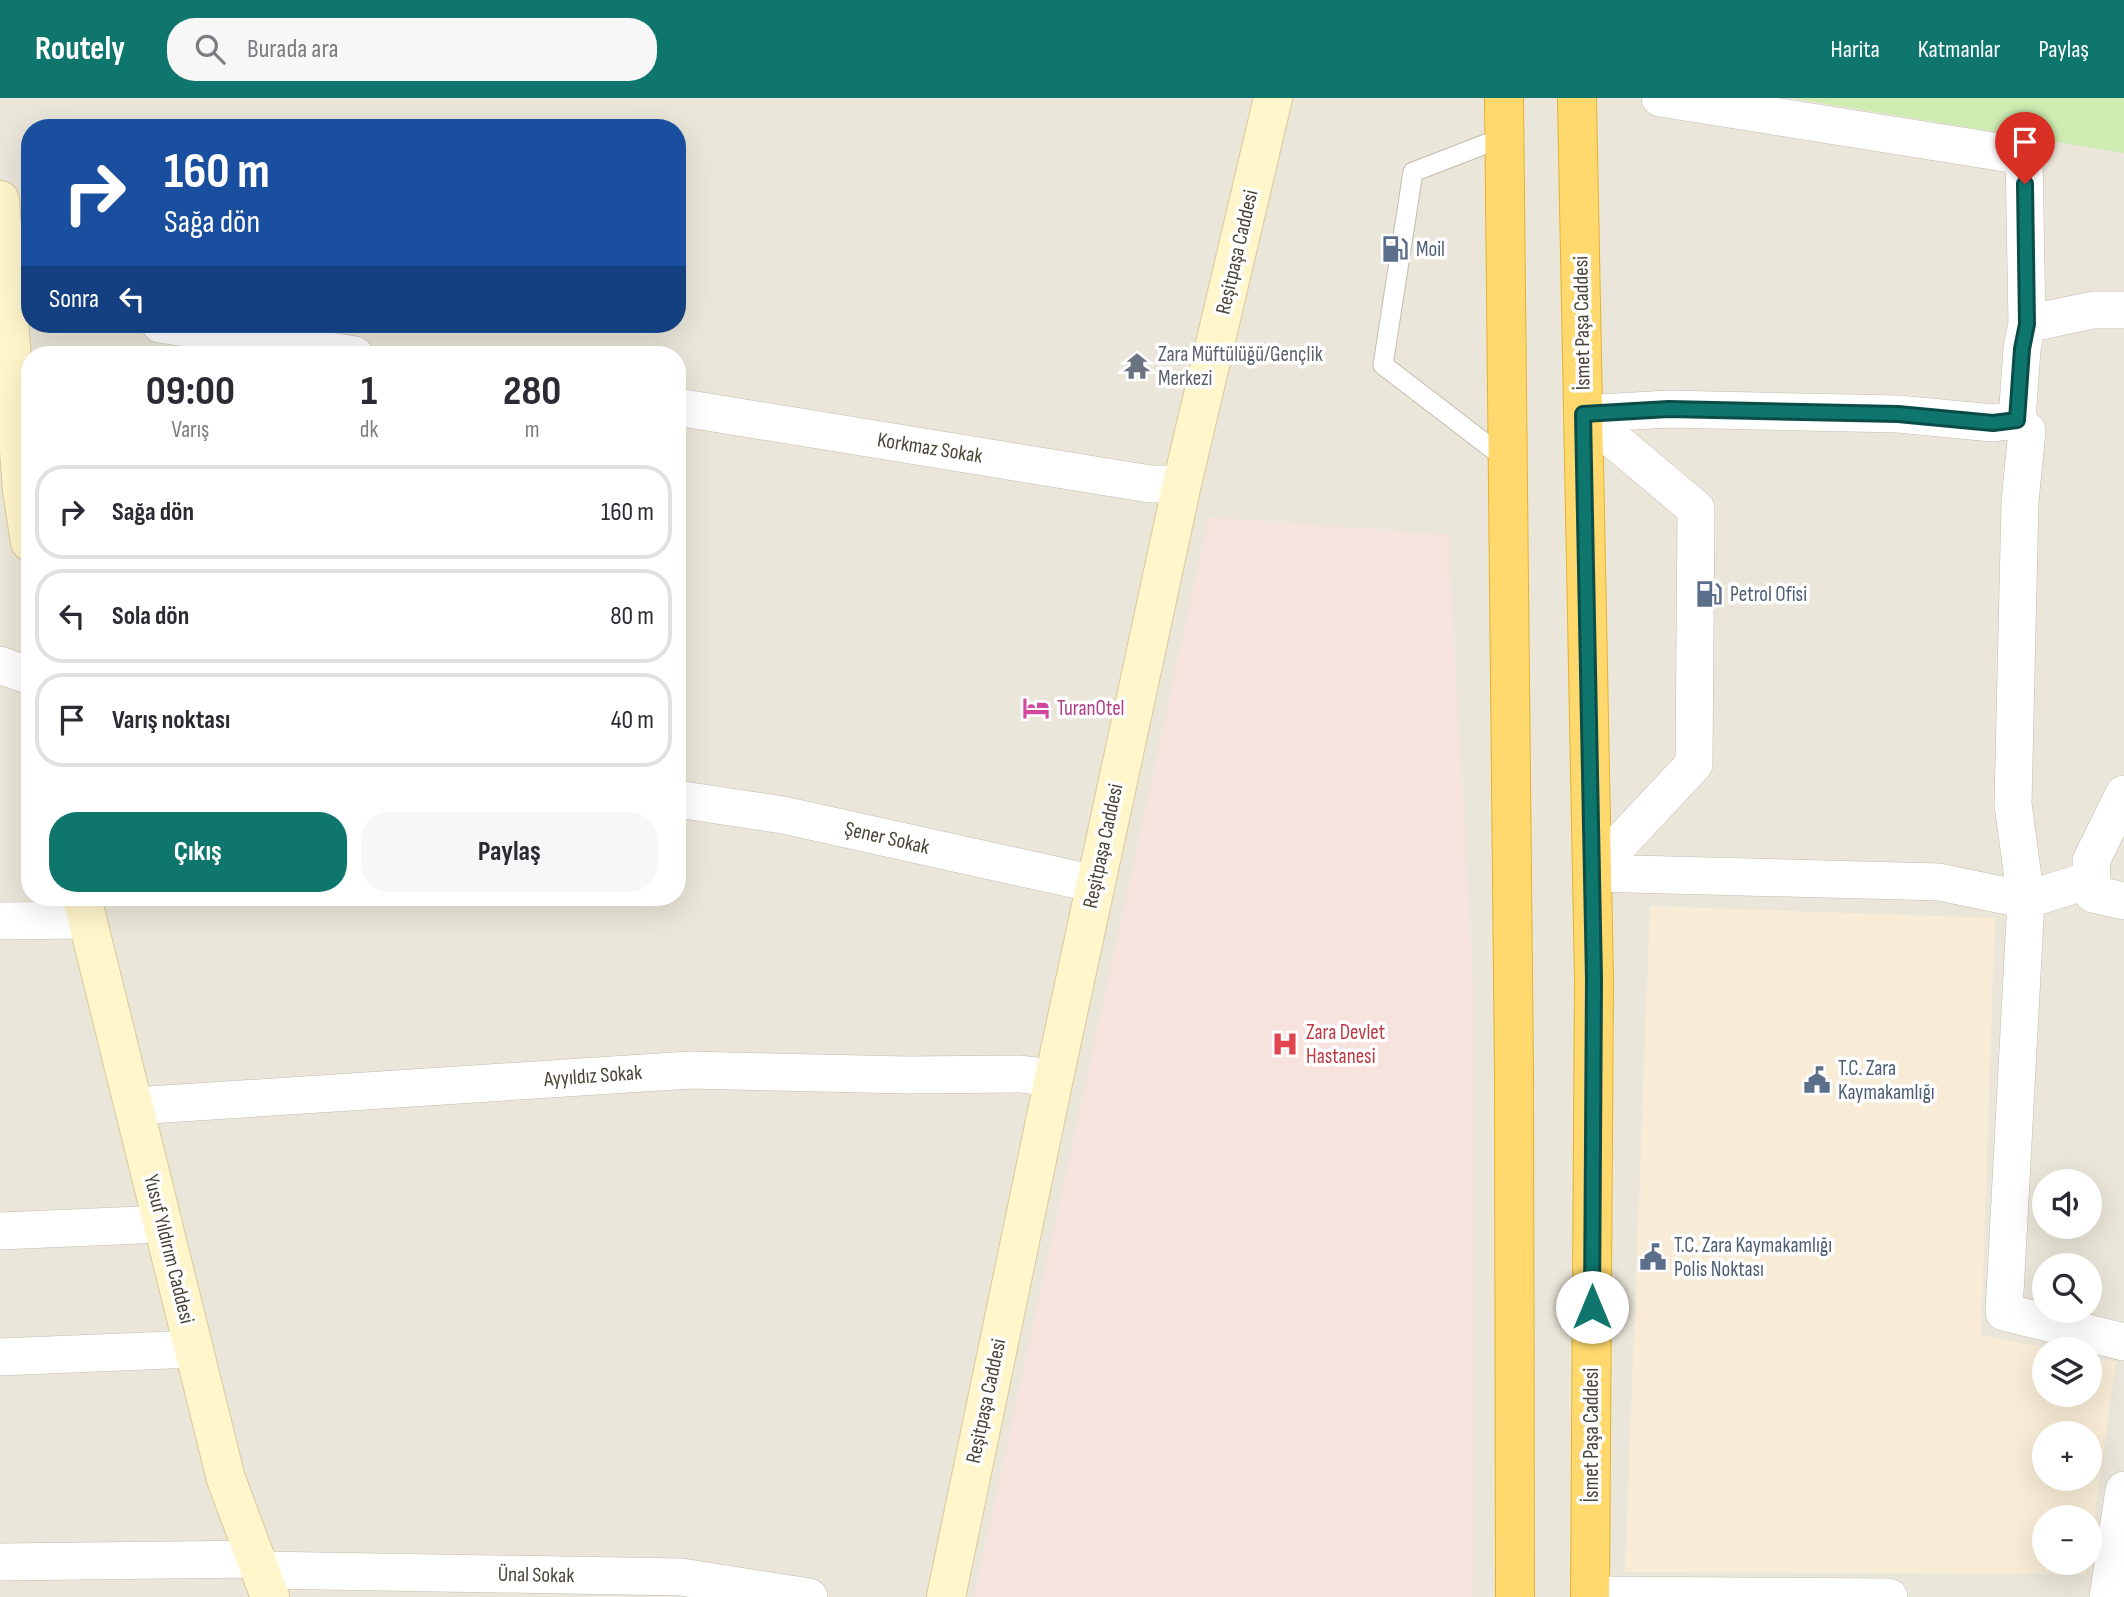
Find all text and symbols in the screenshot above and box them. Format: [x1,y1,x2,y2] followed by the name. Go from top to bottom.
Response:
[167,18,657,81] search box
[35,29,125,69] text: Routely
[191,30,229,68] icon: search
[247,34,338,65] text: Burada ara
[1830,35,1880,64] text: Harita
[1918,35,2001,64] text: Katmanlar
[2039,35,2089,64] text: Paylaş
[1995,112,2055,184] pin
[2006,123,2044,161] icon: arrive
[164,143,270,202] text: 160 m
[49,147,140,238] icon: right
[1211,187,1263,317] street label: Reşitpaşa Caddesi
[164,203,260,242] text: Sağa dön
[1380,234,1410,264] fuel station icon: Moil
[1416,237,1445,262] place label: Moil
[1568,256,1596,390] street label: İsmet Paşa Caddesi
[113,280,151,318] icon: left
[49,284,99,315] text: Sonra
[1158,342,1323,391] place label: Zara Müftülüğü/Gençlik Merkezi
[1122,351,1152,381] temple icon: Zara Müftülüğü/Gençlik Merkezi
[146,366,235,417] text: 09:00
[361,366,377,417] text: 1
[503,366,561,417] text: 280
[172,416,209,444] text: Varış
[360,416,378,444] text: dk
[525,416,539,444] text: m
[876,427,984,469] street label: Korkmaz Sokak
[53,493,91,531] icon: right
[112,497,194,528] text: Sağa dön
[601,497,654,528] text: 160 m
[1694,579,1724,609] fuel station icon: Petrol Ofisi
[1730,582,1807,607] place label: Petrol Ofisi
[53,597,91,635] icon: left
[112,601,189,632] text: Sola dön
[610,601,654,632] text: 80 m
[1021,693,1051,723] hotel icon: TuranOtel
[1057,696,1125,721] place label: TuranOtel
[53,701,91,739] icon: arrive
[112,705,230,736] text: Varış noktası
[611,705,654,736] text: 40 m
[1078,781,1128,911] street label: Reşitpaşa Caddesi
[49,812,347,892] button: Çıkış
[361,812,658,892] button: Paylaş
[842,816,932,860] street label: Şener Sokak
[1306,1020,1385,1069] place label: Zara Devlet Hastanesi
[1270,1029,1300,1059] hospital icon: Zara Devlet Hastanesi
[1838,1056,1935,1105] place label: T.C. Zara Kaymakamlığı
[542,1060,643,1092] street label: Ayyıldız Sokak
[1802,1065,1832,1095] public building icon: T.C. Zara Kaymakamlığı
[2032,1169,2102,1575] map controls
[2032,1169,2102,1239] button: sound
[138,1172,200,1326] street label: Yusuf Yıldırım Caddesi
[1674,1233,1832,1282] place label: T.C. Zara Kaymakamlığı Polis Noktası
[1638,1242,1668,1272] public building icon: T.C. Zara Kaymakamlığı Polis Noktası
[2032,1253,2102,1323] button: search
[1555,1270,1629,1344] position arrow
[961,1336,1011,1466] street label: Reşitpaşa Caddesi
[2032,1337,2102,1407] button: layers
[1579,1368,1604,1502] street label: İsmet Paşa Caddesi
[2032,1421,2102,1491] button: +
[2032,1505,2102,1575] button: −
[498,1562,574,1588] street label: Ünal Sokak

